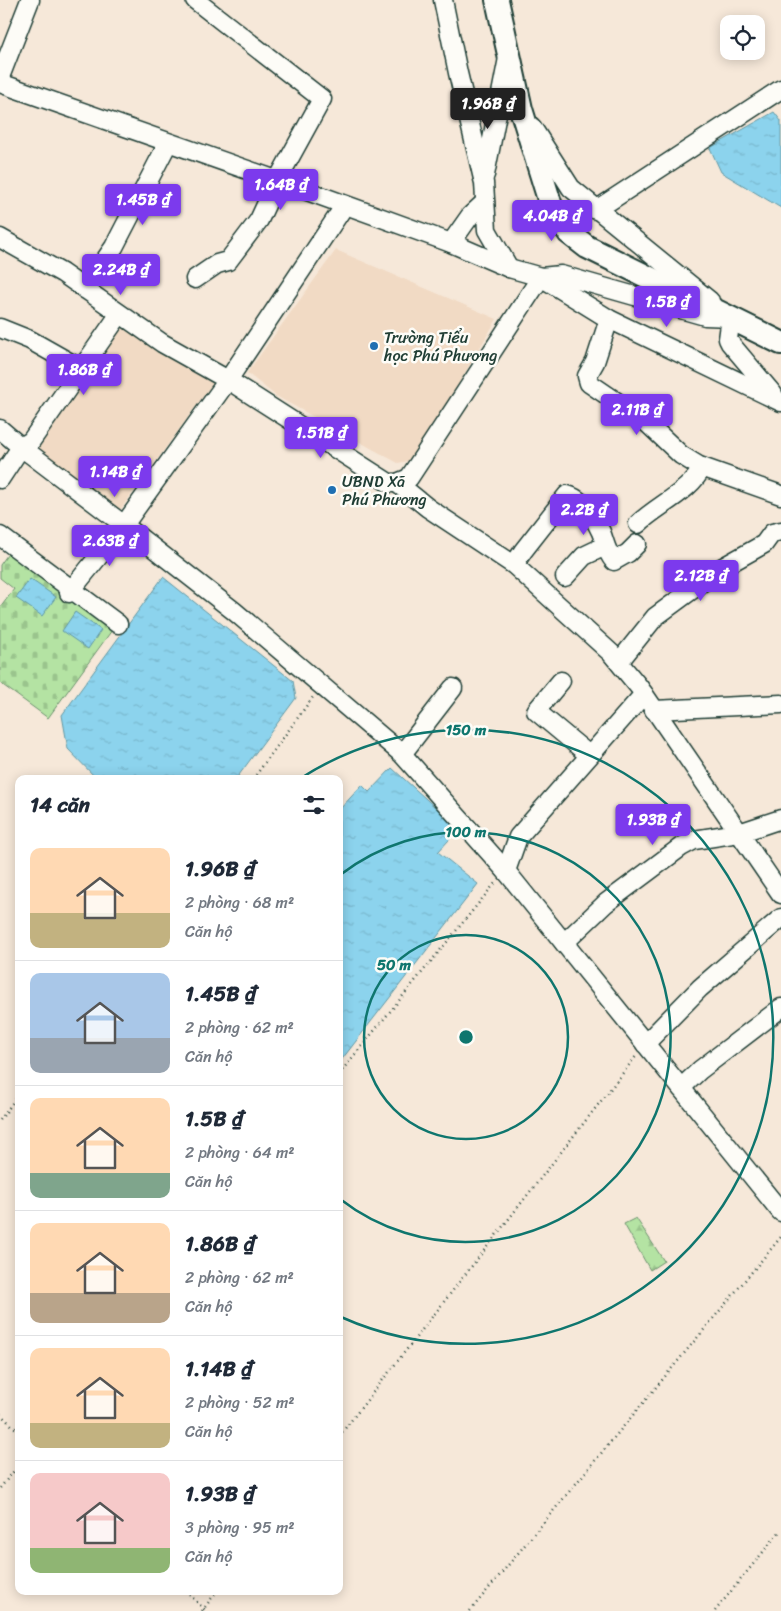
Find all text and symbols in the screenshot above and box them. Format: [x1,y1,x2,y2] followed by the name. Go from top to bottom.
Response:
[720,15,765,60] map controls
[720,15,765,60] button: locate
[442,88,534,130] pin: 1.96B ₫
[461,89,515,118] text: 1.96B ₫
[235,168,327,211] pin: 1.64B ₫
[254,170,308,199] text: 1.64B ₫
[97,184,189,226] pin: 1.45B ₫
[116,185,170,214] text: 1.45B ₫
[506,200,598,242] pin: 4.04B ₫
[523,201,581,230] text: 4.04B ₫
[75,254,167,296] pin: 2.24B ₫
[93,255,149,284] text: 2.24B ₫
[626,286,708,328] pin: 1.5B ₫
[645,287,689,316] text: 1.5B ₫
[383,323,497,370] place label: Trường Tiểu học Phú Phương
[368,340,380,352] marker: Trường Tiểu học Phú Phương
[38,354,130,396] pin: 1.86B ₫
[57,355,111,384] text: 1.86B ₫
[591,394,683,436] pin: 2.11B ₫
[612,395,662,424] text: 2.11B ₫
[275,416,367,459] pin: 1.51B ₫
[295,418,347,447] text: 1.51B ₫
[69,456,161,498] pin: 1.14B ₫
[89,457,141,486] text: 1.14B ₫
[342,467,427,514] place label: UBND Xã Phú Phương
[326,484,338,496] marker: UBND Xã Phú Phương
[543,494,625,536] pin: 2.2B ₫
[561,495,607,524] text: 2.2B ₫
[64,524,156,567] pin: 2.63B ₫
[83,526,137,555] text: 2.63B ₫
[655,560,747,602] pin: 2.12B ₫
[675,561,727,590] text: 2.12B ₫
[446,717,487,743] text: 150 m
[30,786,90,824] text: 14 căn
[300,791,328,819] icon: filters
[607,804,699,846] pin: 1.93B ₫
[627,805,680,834] text: 1.93B ₫
[446,819,487,845] text: 100 m
[185,850,255,888] text: 1.96B ₫
[70,868,130,928] icon: home
[185,888,294,917] text: 2 phòng · 68 m²
[185,917,232,946] text: Căn hộ
[377,952,412,978] text: 50 m
[185,975,256,1013] text: 1.45B ₫
[70,993,130,1053] icon: home
[185,1013,294,1042] text: 2 phòng · 62 m²
[457,1028,475,1046] centre of rings
[185,1042,232,1071] text: Căn hộ
[185,1100,243,1138] text: 1.5B ₫
[70,1118,130,1178] icon: home
[185,1138,295,1167] text: 2 phòng · 64 m²
[185,1167,232,1196] text: Căn hộ
[185,1225,255,1263] text: 1.86B ₫
[70,1243,130,1303] icon: home
[185,1263,294,1292] text: 2 phòng · 62 m²
[185,1292,232,1321] text: Căn hộ
[185,1350,252,1388] text: 1.14B ₫
[70,1368,130,1428] icon: home
[185,1388,294,1417] text: 2 phòng · 52 m²
[185,1417,232,1446] text: Căn hộ
[185,1475,255,1513] text: 1.93B ₫
[70,1493,130,1553] icon: home
[185,1513,295,1542] text: 3 phòng · 95 m²
[185,1542,232,1571] text: Căn hộ

